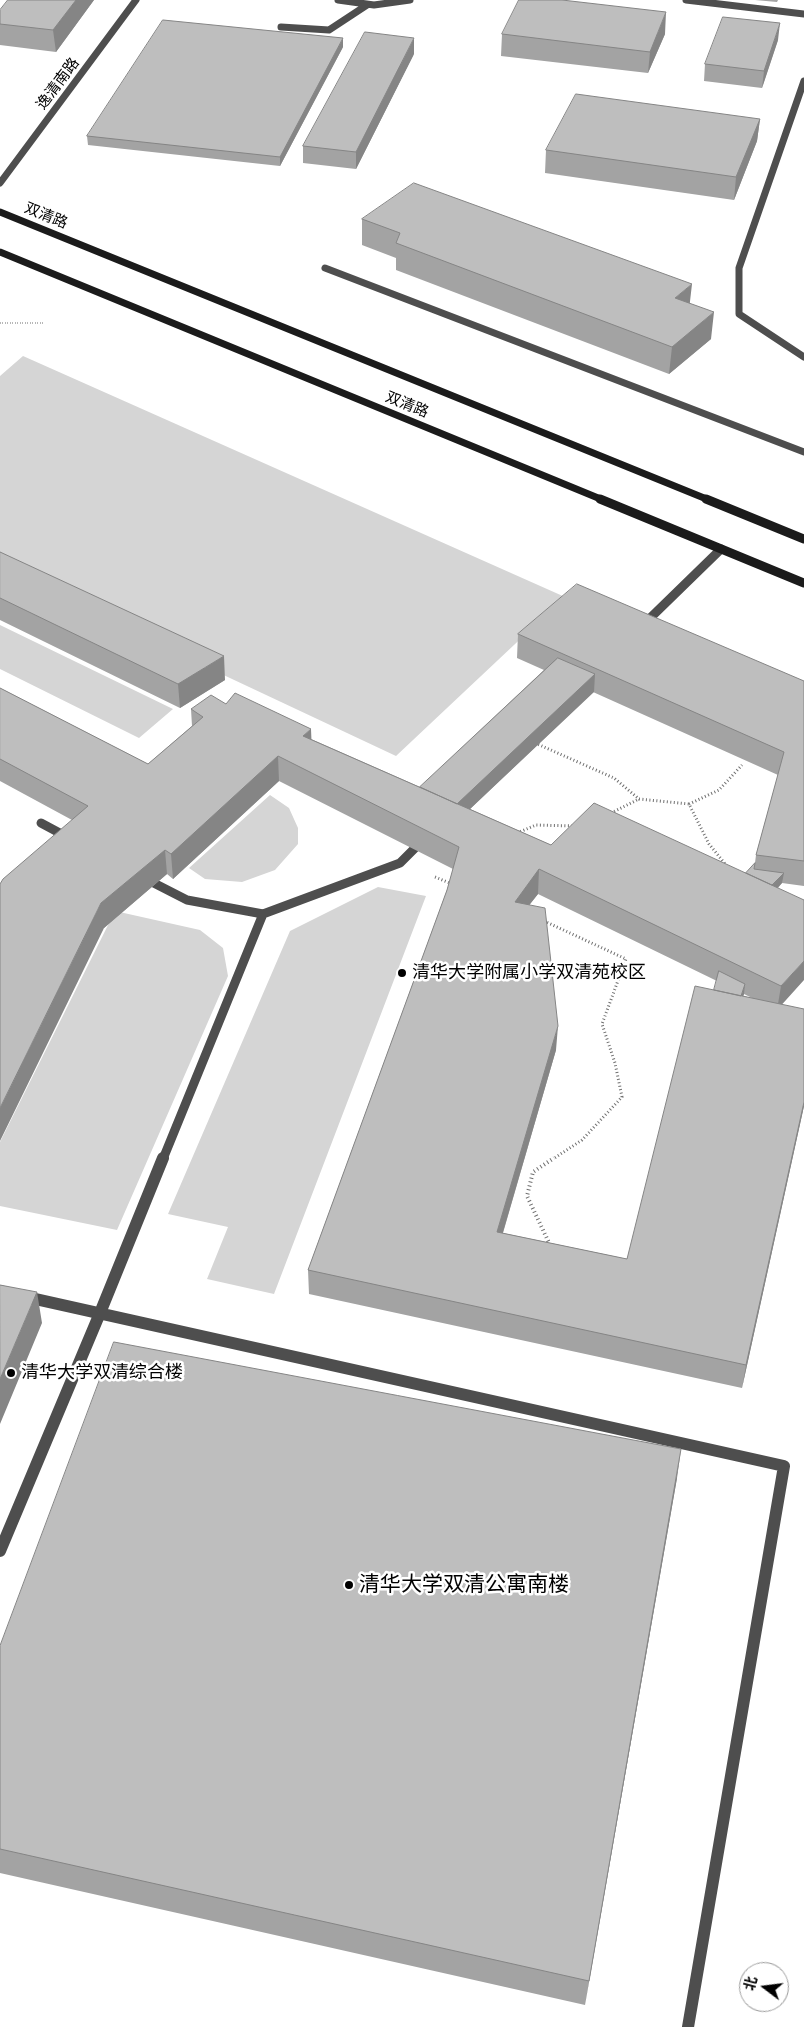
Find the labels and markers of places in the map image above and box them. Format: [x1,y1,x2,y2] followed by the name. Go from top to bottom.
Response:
[412,962,646,984] place label: 清华大学附属小学双清苑校区
[396,967,408,979] marker: 清华大学附属小学双清苑校区
[21,1362,183,1384] place label: 清华大学双清综合楼
[5,1367,17,1379] marker: 清华大学双清综合楼
[359,1572,569,1598] place label: 清华大学双清公寓南楼
[343,1579,355,1591] marker: 清华大学双清公寓南楼

